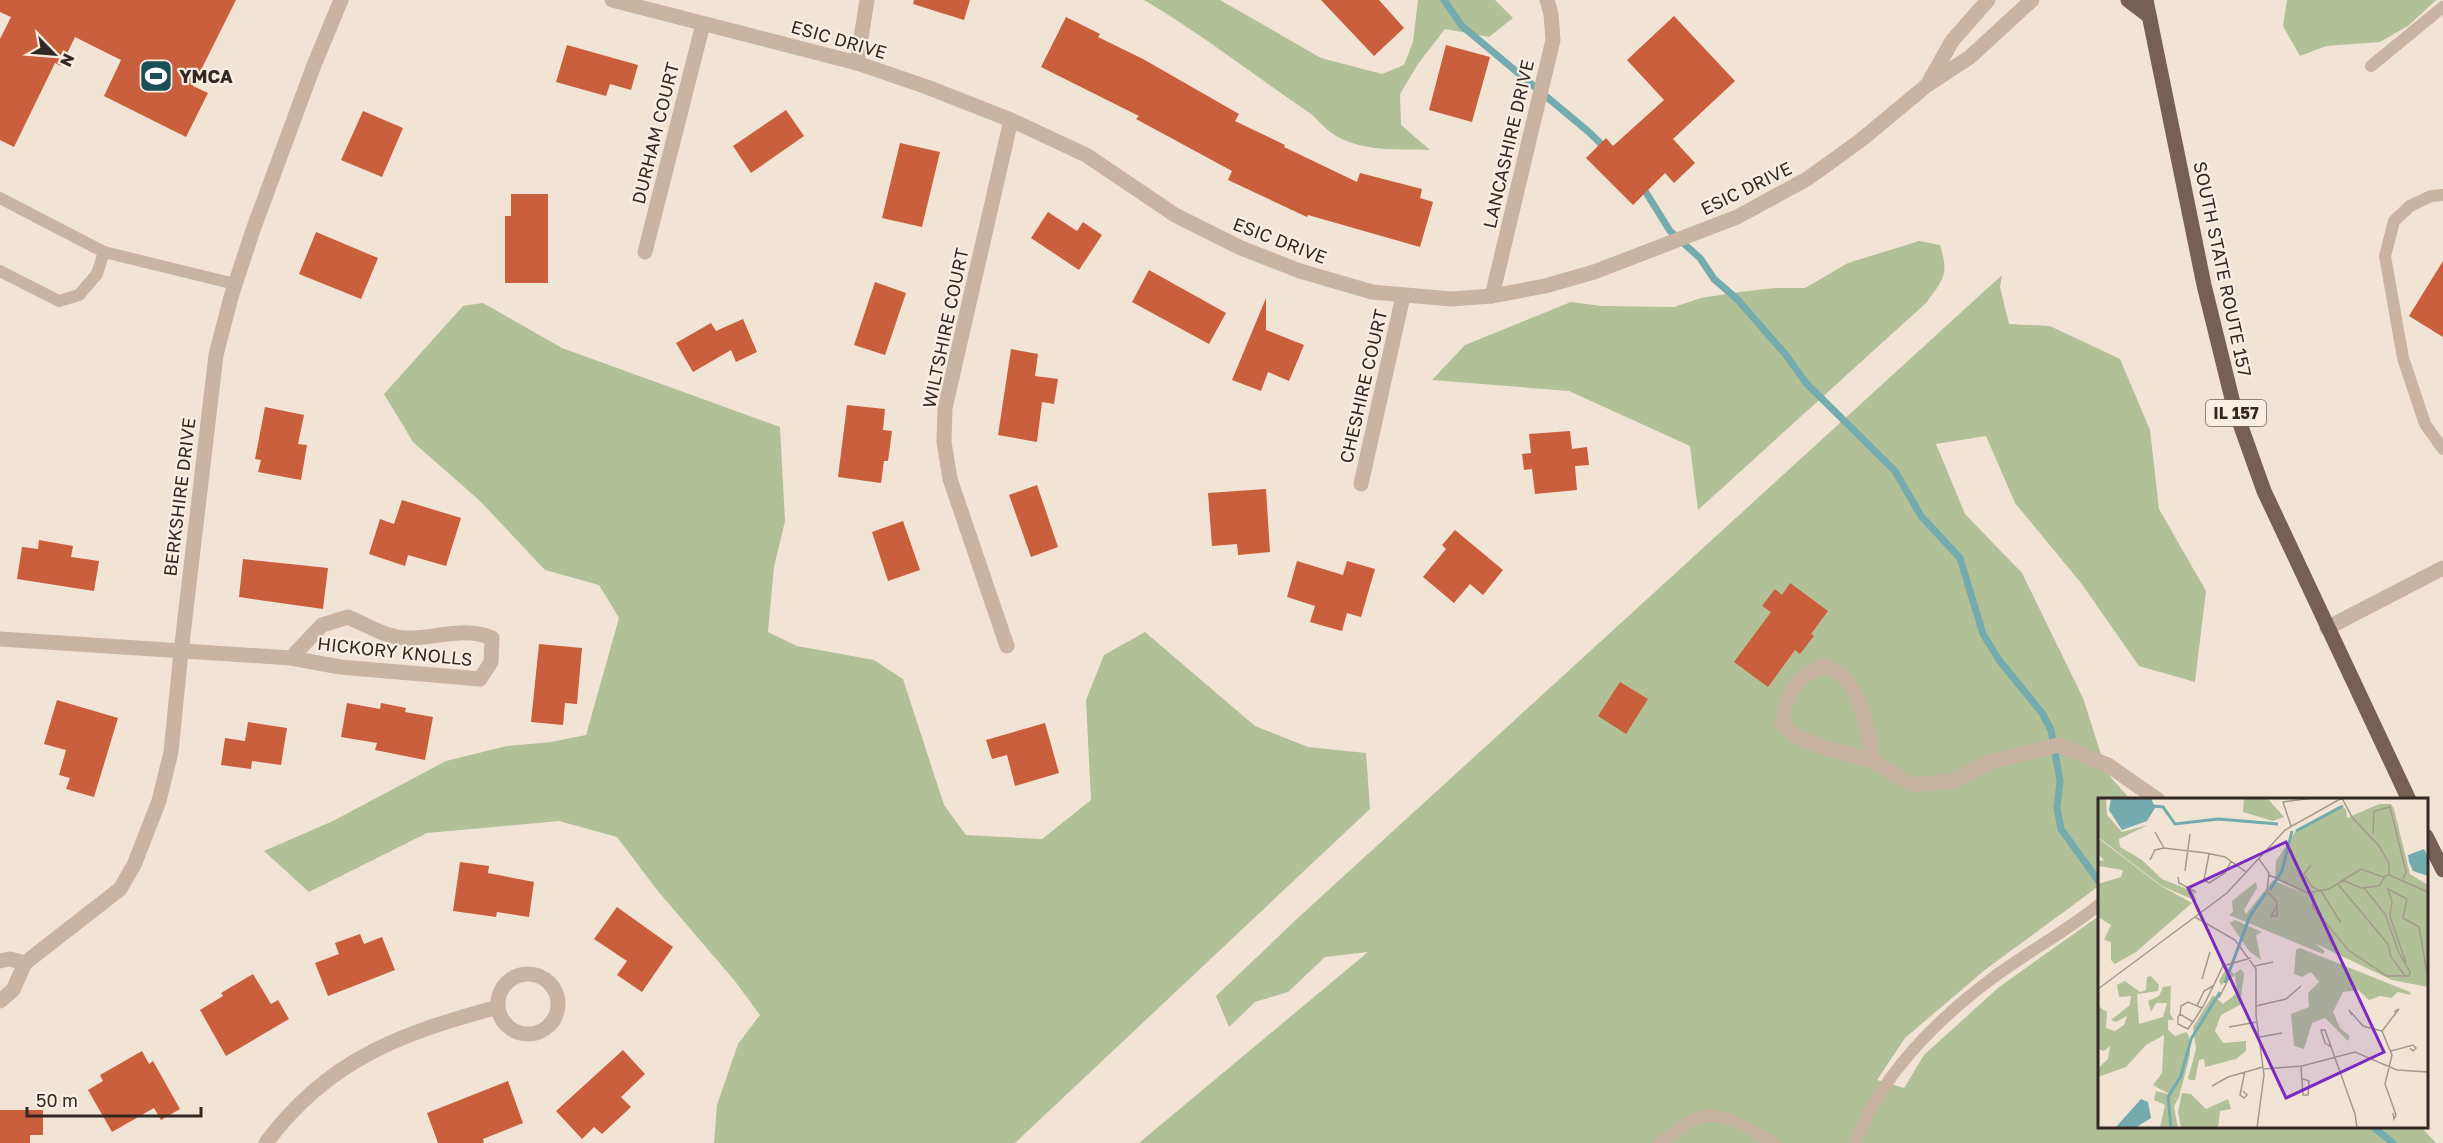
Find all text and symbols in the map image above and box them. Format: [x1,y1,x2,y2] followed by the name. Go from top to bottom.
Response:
[789,15,889,63] street label: ESIC DRIVE
[24,24,84,84] north arrow
[56,51,79,70] text: N
[138,58,174,94] sports icon: YMCA
[1478,58,1538,230] street label: LANCASHIRE DRIVE
[627,60,683,206] street label: DURHAM COURT
[179,65,233,87] place label: YMCA
[1697,157,1795,219] street label: ESIC DRIVE
[2189,159,2257,379] street label: SOUTH STATE ROUTE 157
[1230,212,1330,268] street label: ESIC DRIVE
[917,246,973,410] street label: WILTSHIRE COURT
[1335,307,1391,465] street label: CHESHIRE COURT
[2206,400,2266,426] road number: IL 157
[158,417,200,577] street label: BERKSHIRE DRIVE
[316,632,474,670] street label: HICKORY KNOLLS
[2098,798,2428,1128] inset map
[27,1080,201,1118] scale bar
[36,1089,78,1111] text: 50 m

